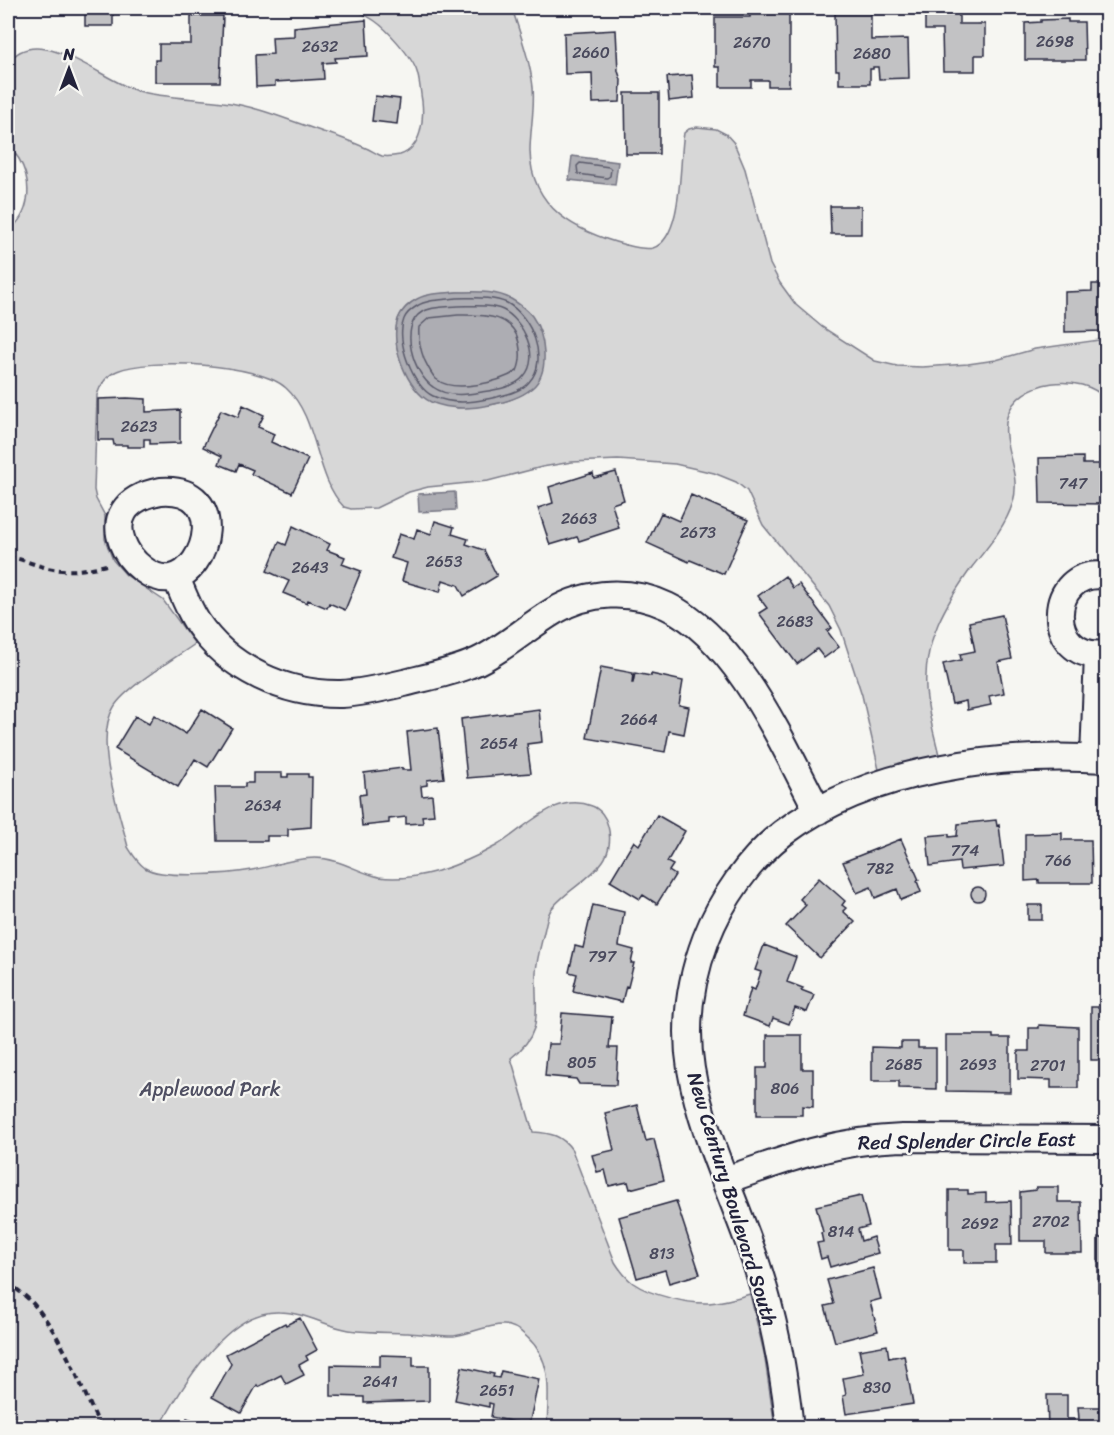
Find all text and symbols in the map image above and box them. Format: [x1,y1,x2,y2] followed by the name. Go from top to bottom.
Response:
[1036,27,1074,56] house number: 2698
[733,28,771,57] house number: 2670
[302,32,338,61] house number: 2632
[572,38,610,67] house number: 2660
[39,39,99,99] north arrow
[853,39,891,68] house number: 2680
[62,40,75,69] text: N
[121,412,157,441] house number: 2623
[1059,469,1088,498] house number: 747
[561,504,597,533] house number: 2663
[680,518,716,547] house number: 2673
[426,547,463,576] house number: 2653
[291,553,329,582] house number: 2643
[777,607,814,636] house number: 2683
[620,705,658,734] house number: 2664
[480,729,518,758] house number: 2654
[244,791,282,820] house number: 2634
[951,836,979,865] house number: 774
[1044,846,1072,875] house number: 766
[866,854,894,883] house number: 782
[588,942,617,971] house number: 797
[567,1048,597,1077] house number: 805
[885,1050,923,1079] house number: 2685
[960,1050,997,1079] house number: 2693
[1030,1051,1066,1080] house number: 2701
[677,1068,787,1330] street label: New Century Boulevard South
[139,1072,281,1107] park label: Applewood Park
[771,1074,799,1103] house number: 806
[858,1122,1077,1160] street label: Red Splender Circle East
[1032,1207,1070,1236] house number: 2702
[961,1209,999,1238] house number: 2692
[828,1217,854,1246] house number: 814
[649,1239,675,1268] house number: 813
[362,1367,398,1396] house number: 2641
[863,1373,891,1402] house number: 830
[480,1376,515,1405] house number: 2651

